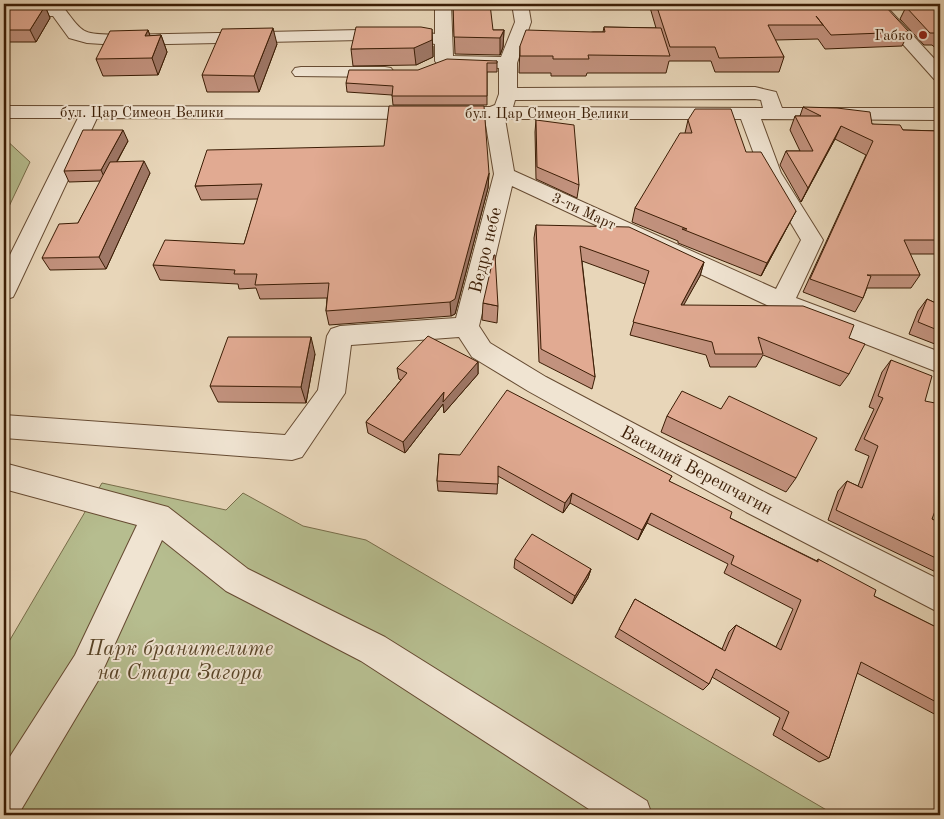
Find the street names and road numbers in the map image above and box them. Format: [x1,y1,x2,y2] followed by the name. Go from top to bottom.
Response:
[60,106,224,121] street label: бул. Цар Симеон Велики
[465,107,629,122] street label: бул. Цар Симеон Велики
[549,191,618,234] street label: 3-ти Март
[467,205,505,295] street label: Ведро небе
[617,423,776,519] street label: Василий Верешчагин

